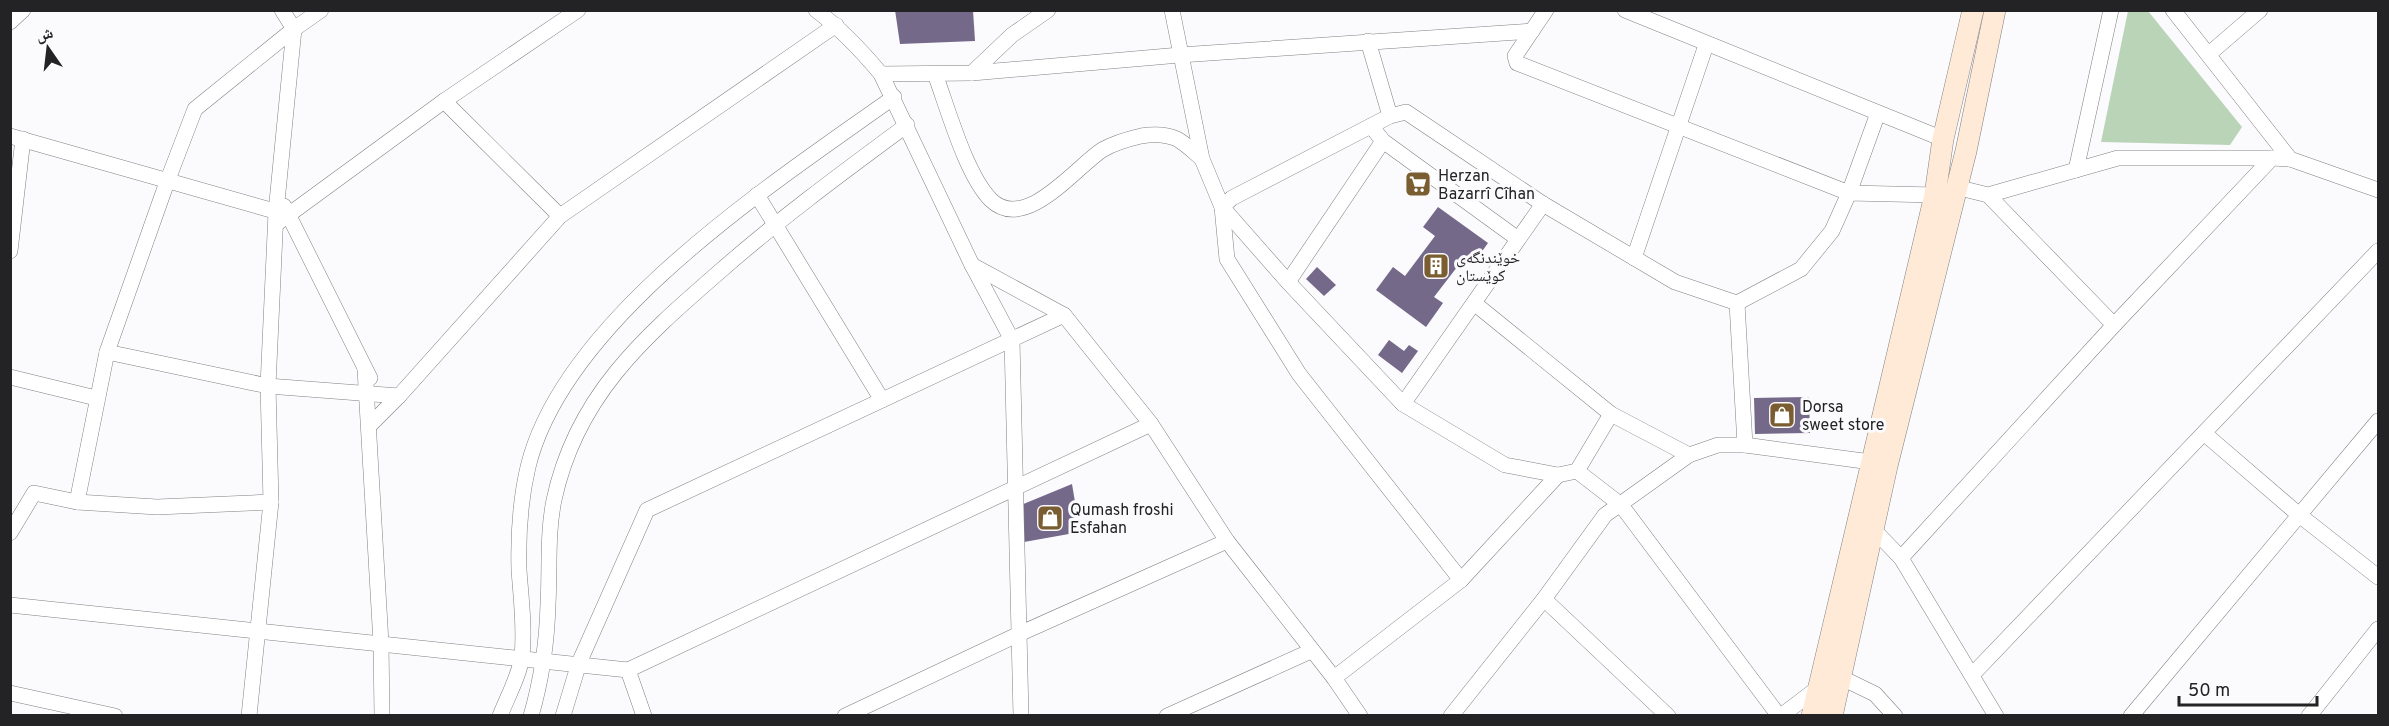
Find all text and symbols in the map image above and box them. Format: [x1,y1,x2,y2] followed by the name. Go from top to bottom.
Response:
[18,18,78,78] north arrow
[34,24,56,47] text: ش
[1438,167,1535,205] place label: Herzan Bazarrî Cîhan
[1403,169,1433,199] supermarket icon: Herzan Bazarrî Cîhan
[1456,249,1520,287] place label: خوێندنگەی کوێستان
[1421,251,1451,281] building icon: خوێندنگەی کوێستان
[1802,398,1884,436] place label: Dorsa sweet store
[1767,400,1797,430] shop icon: Dorsa sweet store
[1070,501,1174,539] place label: Qumash froshi Esfahan
[1035,503,1065,533] shop icon: Qumash froshi Esfahan
[2179,669,2317,707] scale bar
[2188,680,2230,703] text: 50 m

